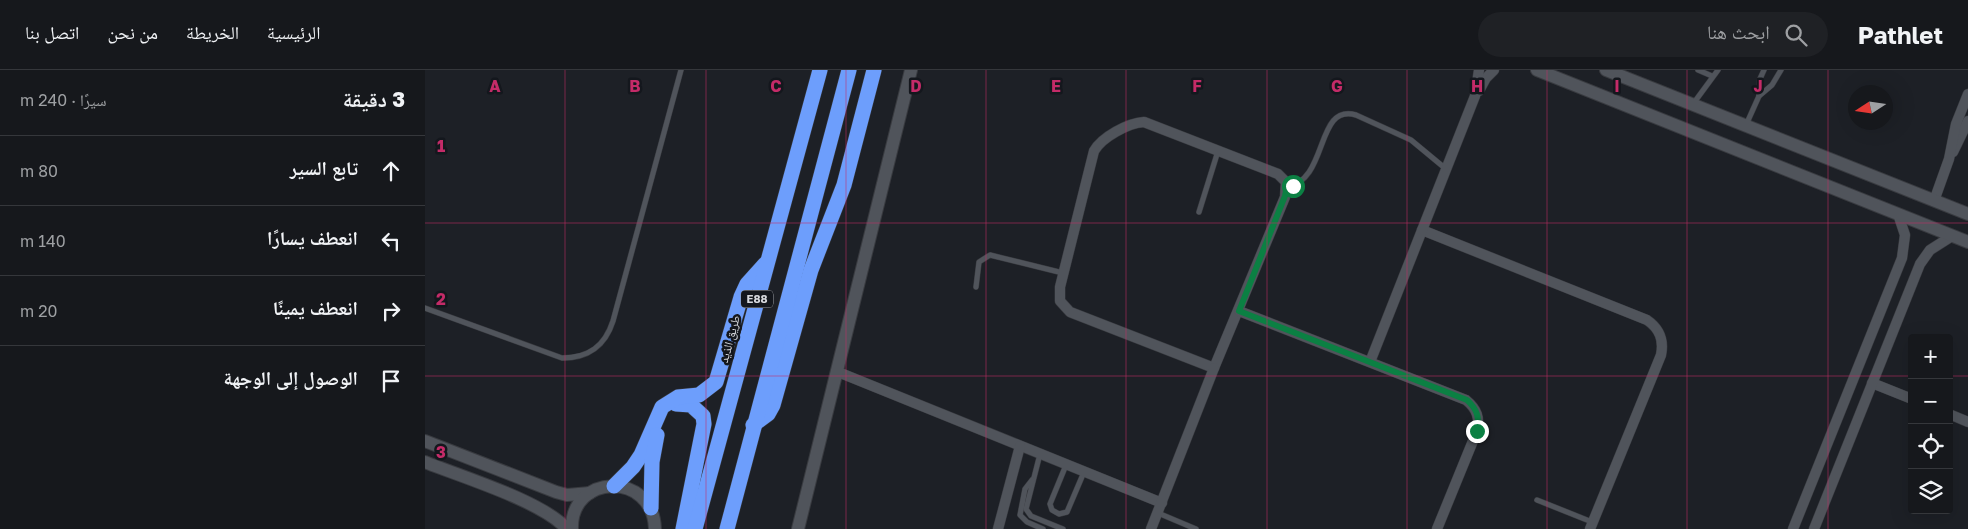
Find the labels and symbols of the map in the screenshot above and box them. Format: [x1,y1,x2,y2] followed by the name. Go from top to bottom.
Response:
[489,76,501,96] text: A
[629,76,641,96] text: B
[770,76,782,96] text: C
[910,76,922,96] text: D
[1051,76,1061,96] text: E
[1192,76,1202,96] text: F
[1331,76,1343,96] text: G
[1471,76,1483,96] text: H
[1614,76,1620,96] text: I
[1753,76,1763,96] text: J
[1848,85,1893,130] north arrow
[437,136,445,156] text: 1
[1282,175,1305,198] route start
[436,289,446,309] text: 2
[741,290,773,308] road number: E88
[716,313,743,364] street label: طريق الذيد
[1466,420,1489,443] route end
[436,442,446,462] text: 3

